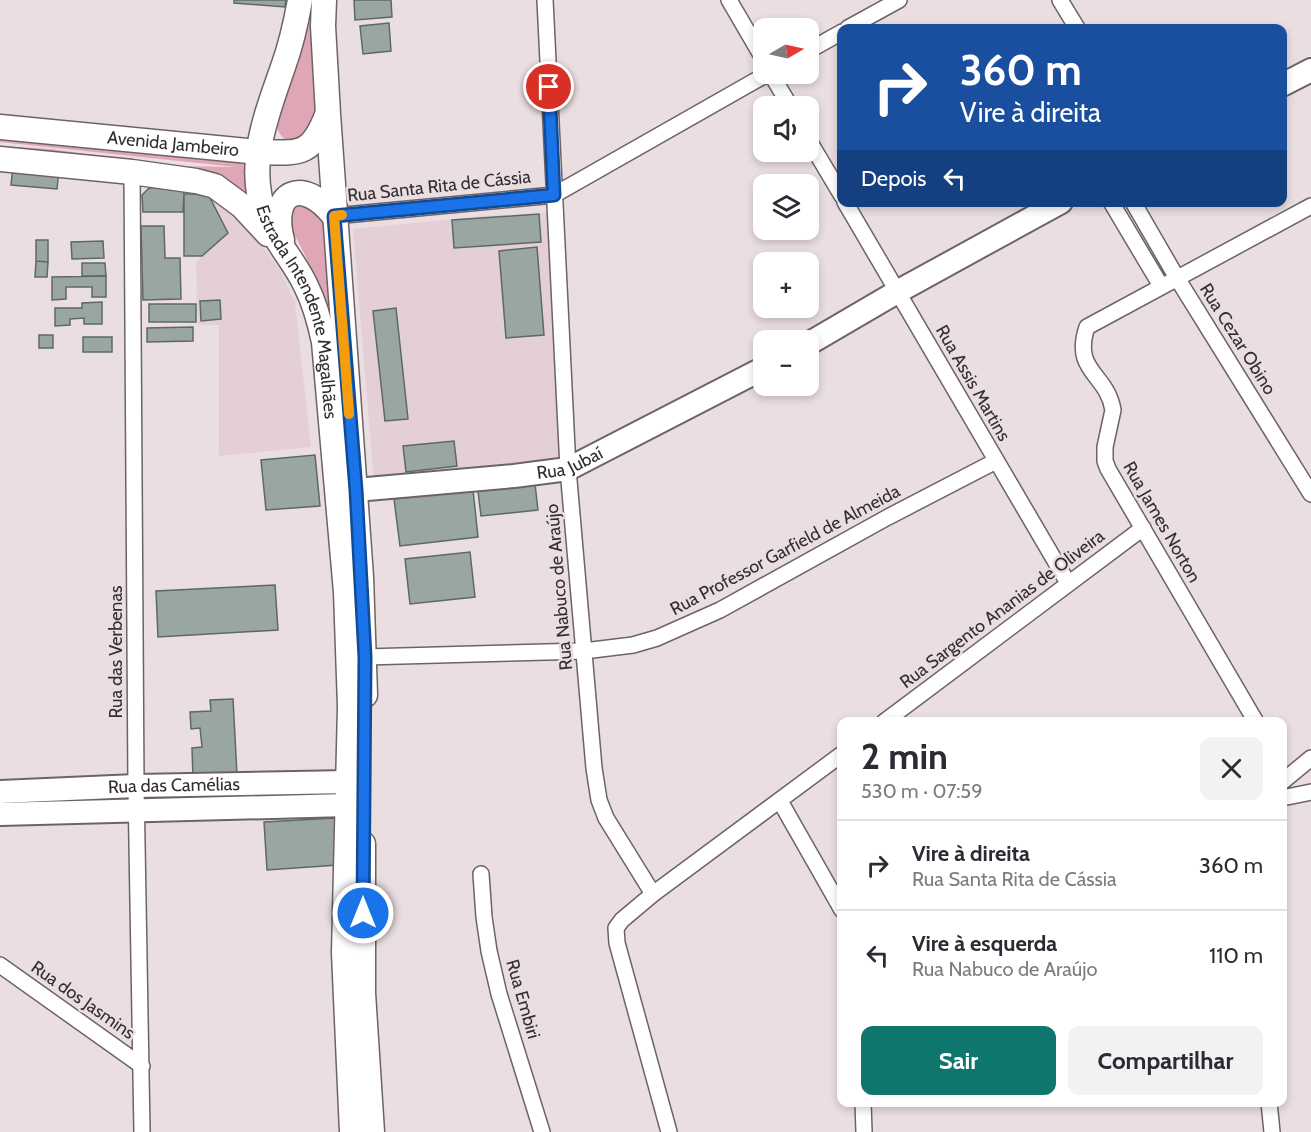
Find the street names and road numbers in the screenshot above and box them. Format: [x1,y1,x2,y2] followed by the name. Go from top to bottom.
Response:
[106,126,240,161] street label: Avenida Jambeiro
[346,165,532,207] street label: Rua Santa Rita de Cássia
[251,202,342,420] street label: Estrada Intendente Magalhães
[1195,279,1281,399] street label: Rua Cezar Obino
[931,321,1015,445] street label: Rua Assis Martins
[535,442,607,484] street label: Rua Jubaí
[1118,457,1206,587] street label: Rua James Norton
[666,480,904,620] street label: Rua Professor Garfield de Almeida
[541,503,577,671] street label: Rua Nabuco de Araújo
[895,525,1109,693] street label: Rua Sargento Ananias de Oliveira
[105,585,127,719] street label: Rua das Verbenas
[107,773,240,798] street label: Rua das Camélias
[27,956,139,1044] street label: Rua dos Jasmins
[501,957,545,1041] street label: Rua Embiri

